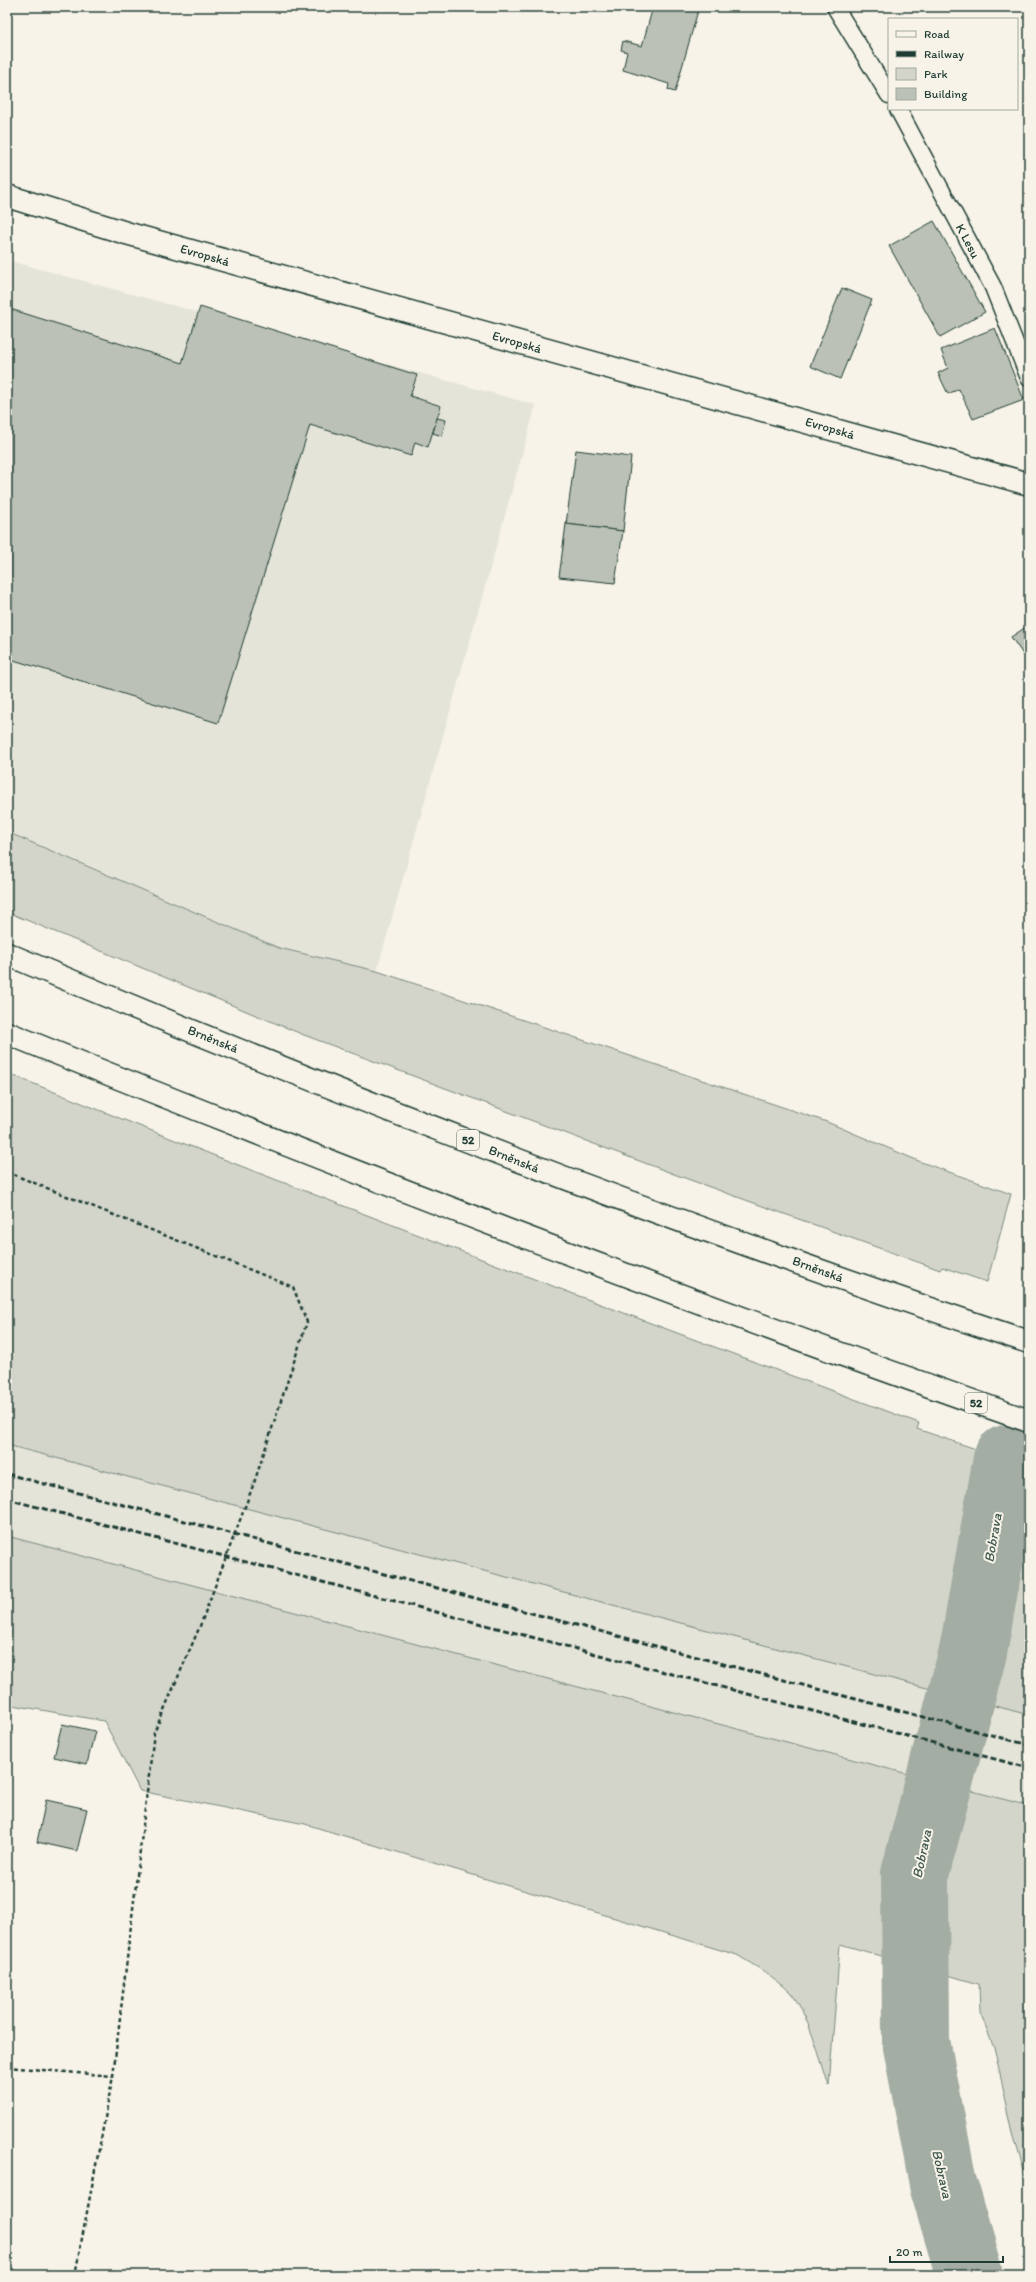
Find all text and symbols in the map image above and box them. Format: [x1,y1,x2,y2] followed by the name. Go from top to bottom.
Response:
[888,18,1018,110] legend
[924,27,950,41] text: Road
[924,47,964,61] text: Railway
[924,67,948,81] text: Park
[924,87,968,101] text: Building
[953,221,983,261] street label: K Lesu
[179,241,232,269] street label: Evropská
[491,328,544,356] street label: Evropská
[804,414,857,442] street label: Evropská
[186,1022,241,1056] street label: Brněnská
[457,1130,479,1150] road number: 52
[487,1142,542,1176] street label: Brněnská
[790,1253,846,1285] street label: Brněnská
[965,1393,987,1413] road number: 52
[980,1511,1006,1564] water label: Bobrava
[909,1827,936,1880] water label: Bobrava
[928,2148,956,2201] water label: Bobrava
[890,2238,1003,2264] scale bar
[896,2245,923,2259] text: 20 m

